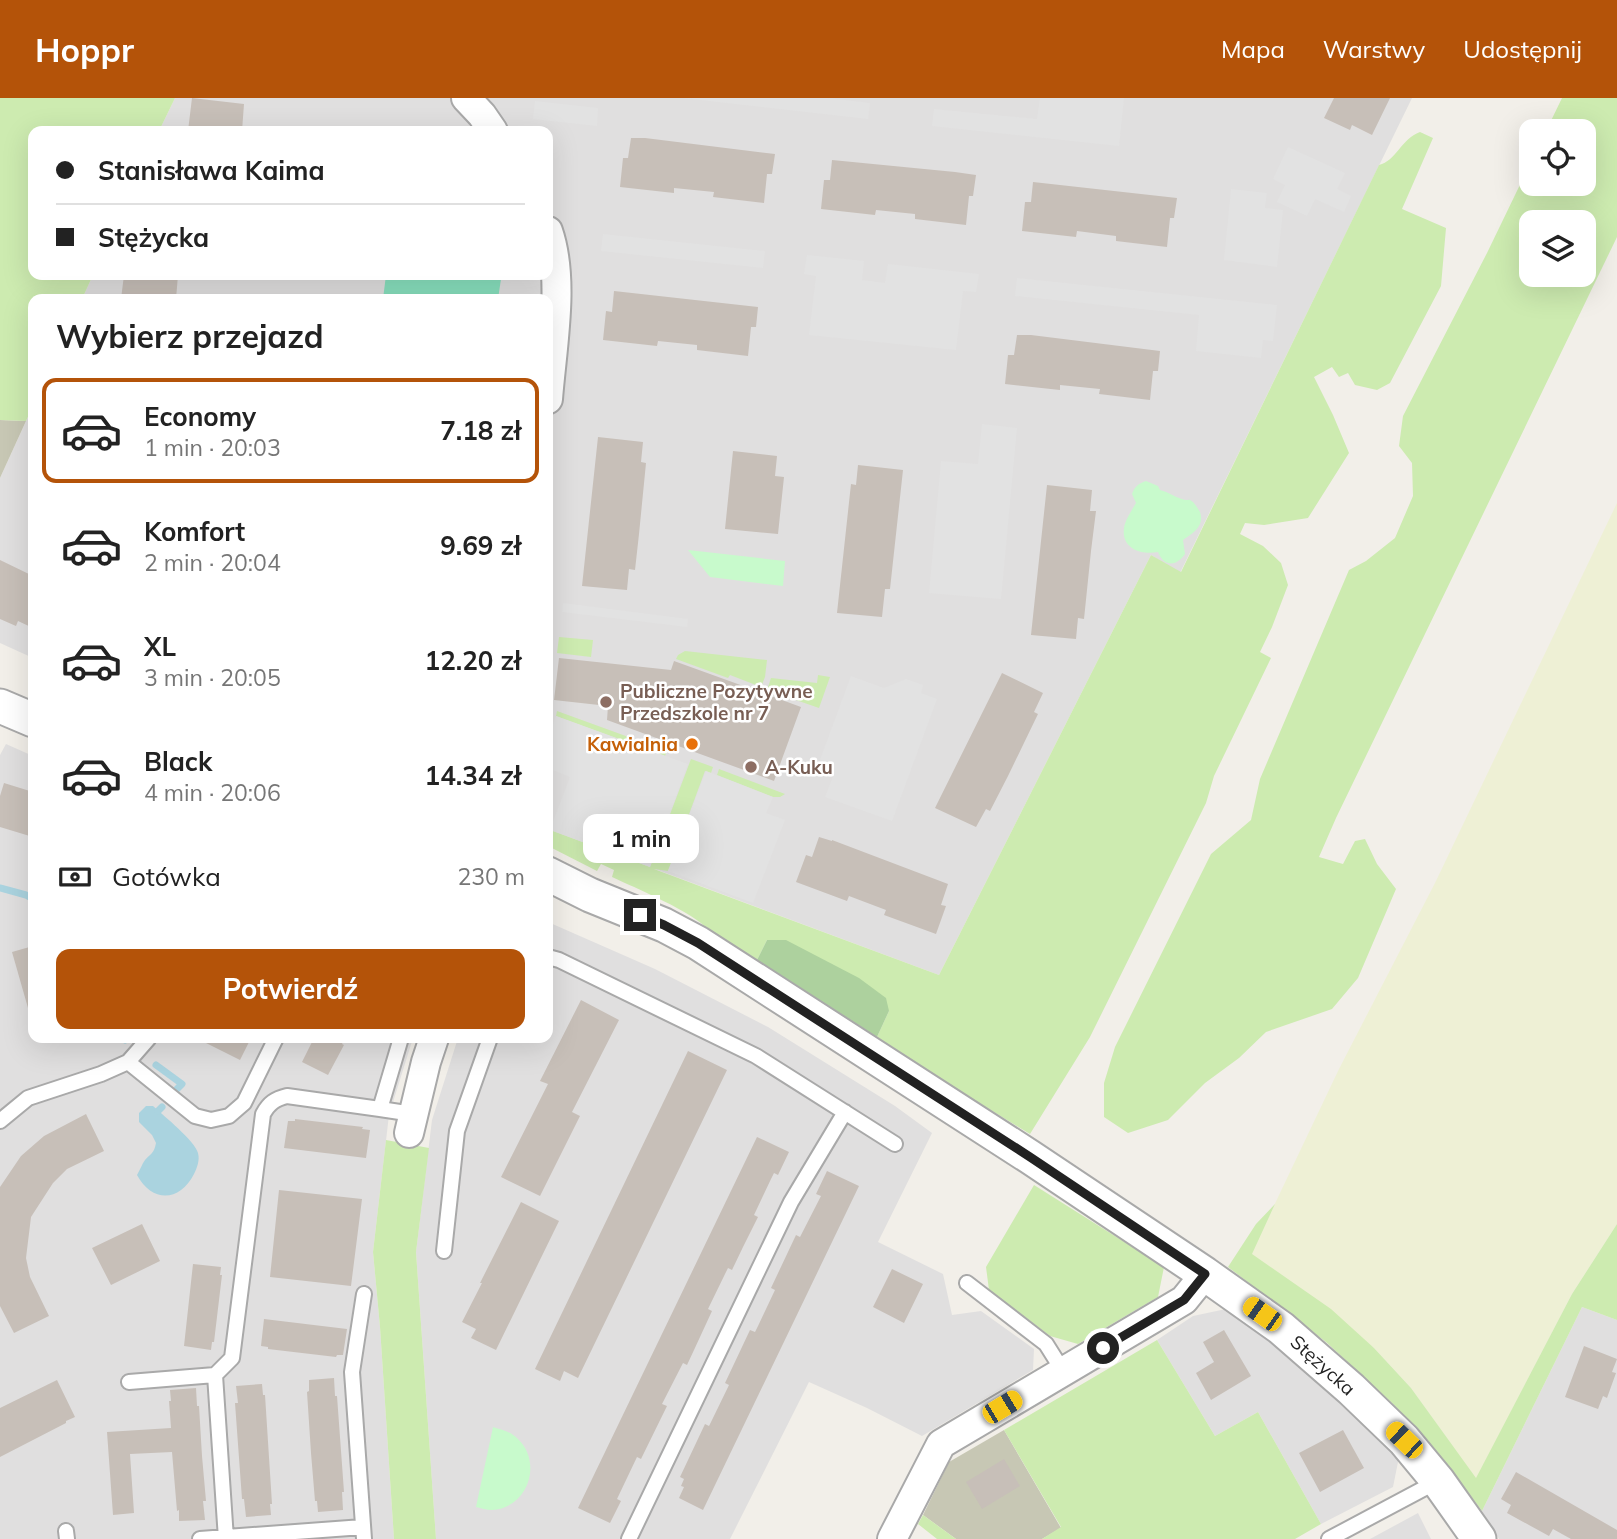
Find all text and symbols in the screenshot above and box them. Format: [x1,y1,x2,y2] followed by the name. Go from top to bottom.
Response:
[35,29,134,70] text: Hoppr
[1221,34,1285,64] text: Mapa
[1323,34,1425,64] text: Warstwy
[1463,34,1582,64] text: Udostępnij
[1519,119,1596,287] map controls
[1519,119,1596,196] button: locate
[98,154,325,187] text: Stanisława Kaima
[1519,210,1596,287] button: layers
[98,221,209,254] text: Stężycka
[56,316,324,356] text: Wybierz przejazd
[60,399,123,462] icon: car
[144,400,256,433] text: Economy
[440,414,521,447] text: 7.18 zł
[144,433,281,462] text: 1 min · 20:03
[60,514,123,577] icon: car
[144,515,245,548] text: Komfort
[440,529,521,562] text: 9.69 zł
[144,548,281,577] text: 2 min · 20:04
[60,629,123,692] icon: car
[144,630,176,663] text: XL
[425,644,521,677] text: 12.20 zł
[144,663,281,692] text: 3 min · 20:05
[620,679,813,725] place label: Publiczne Pozytywne Przedszkole nr 7
[598,694,614,710] marker: Publiczne Pozytywne Przedszkole nr 7
[587,732,678,756] place label: Kawialnia
[684,736,700,752] marker: Kawialnia
[60,744,123,807] icon: car
[144,745,212,778] text: Black
[765,755,833,779] place label: A-Kuku
[425,759,521,792] text: 14.34 zł
[743,759,759,775] marker: A-Kuku
[144,778,281,807] text: 4 min · 20:06
[582,814,698,862] callout: 1 min
[611,824,671,853] text: 1 min
[56,858,94,896] icon: cash
[112,860,221,893] text: Gotówka
[457,862,525,891] text: 230 m
[624,899,656,931] route end
[56,949,525,1029] button: Potwierdź
[1239,1293,1286,1335] car
[1286,1330,1360,1400] street label: Stężycka
[1087,1332,1119,1364] route start
[979,1387,1026,1427] car
[1382,1418,1427,1462] car

